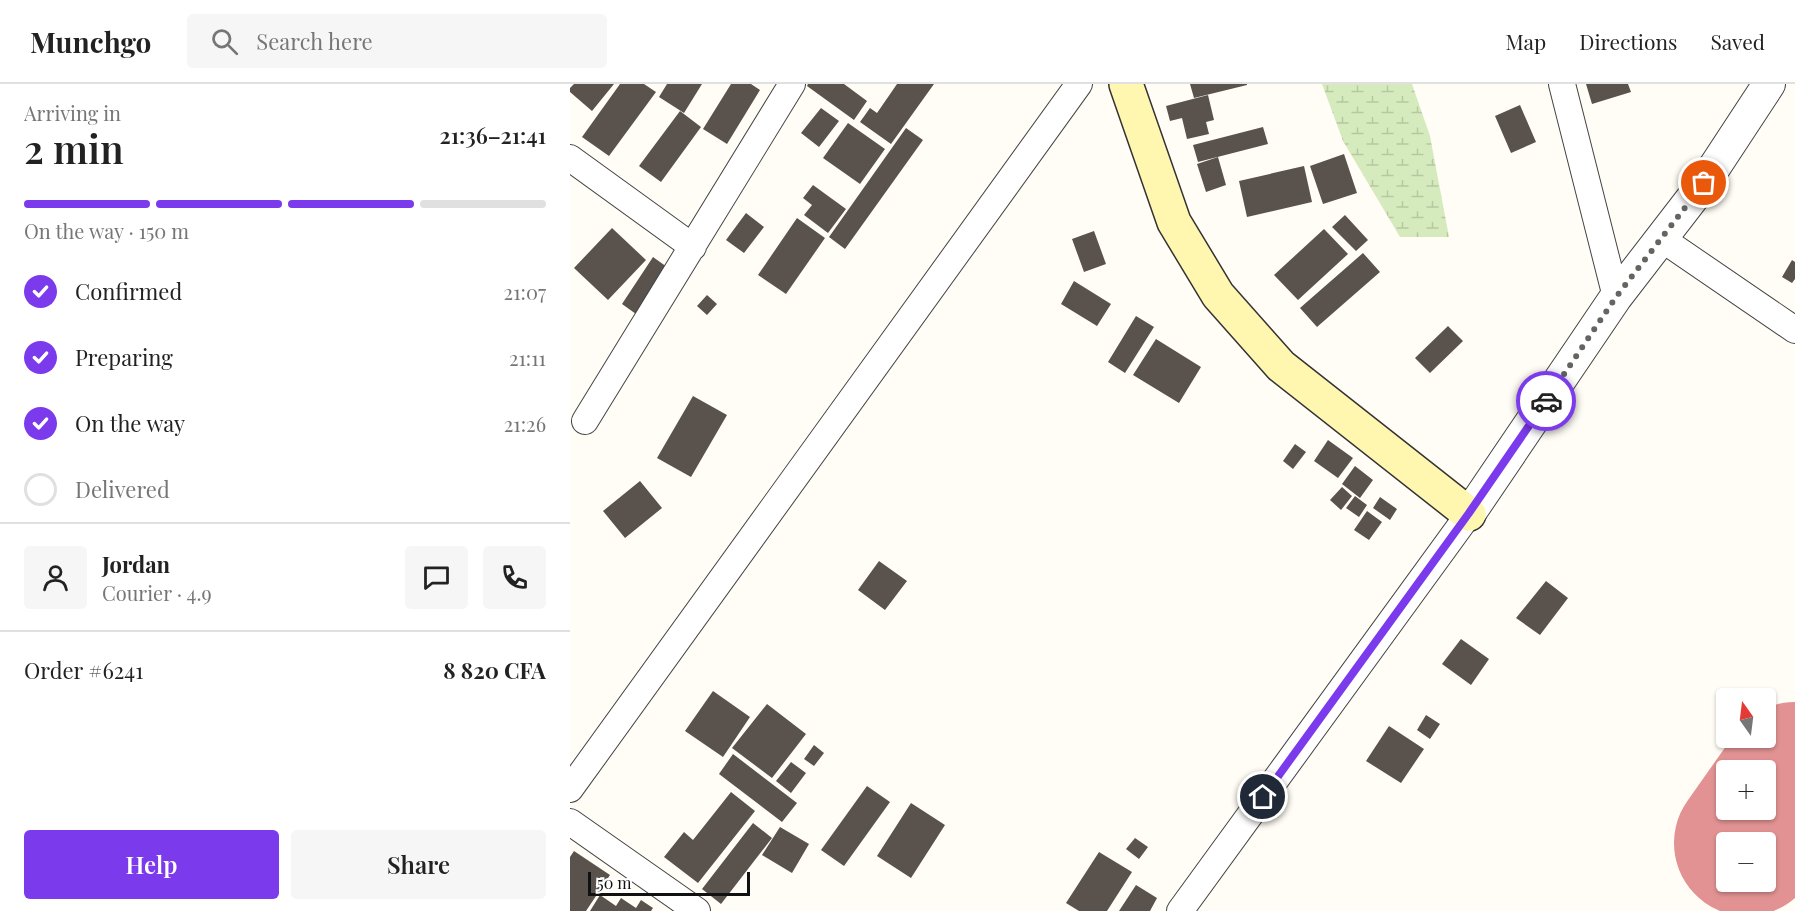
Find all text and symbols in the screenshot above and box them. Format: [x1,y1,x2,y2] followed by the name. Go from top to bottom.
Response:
[187,14,607,68] search box
[30,23,151,60] text: Munchgo
[208,25,241,58] icon: search
[256,26,373,56] text: Search here
[1505,27,1546,55] text: Map
[1579,27,1677,55] text: Directions
[1710,27,1765,55] text: Saved
[24,99,121,126] text: Arriving in
[439,120,546,150] text: 21:36–21:41
[24,122,124,174] text: 2 min
[1678,157,1729,208] pin
[1687,166,1720,199] icon: bag
[24,217,189,244] text: On the way · 150 m
[24,275,57,308] icon: check
[75,276,182,306] text: Confirmed
[504,278,546,305] text: 21:07
[24,341,57,374] icon: check
[75,342,173,372] text: Preparing
[509,344,546,371] text: 21:11
[1516,371,1576,431] courier
[1530,385,1563,418] icon: car
[24,407,57,440] icon: check
[75,408,185,438] text: On the way
[504,410,546,437] text: 21:26
[75,474,170,504] text: Delivered
[24,546,87,609] button: person
[405,546,468,609] button: chat
[483,546,546,609] button: phone
[102,549,170,579] text: Jordan
[102,579,212,606] text: Courier · 4.9
[24,655,143,685] text: Order #6241
[443,655,546,685] text: 8 820 CFA
[1716,688,1776,748] north arrow
[1716,688,1776,892] map controls
[1716,760,1776,820] button: +
[1237,771,1288,822] pin
[1246,780,1279,813] icon: home
[24,830,279,899] button: Help
[291,830,546,899] button: Share
[1716,832,1776,892] button: −
[588,869,750,896] scale bar
[597,872,631,893] text: 50 m

